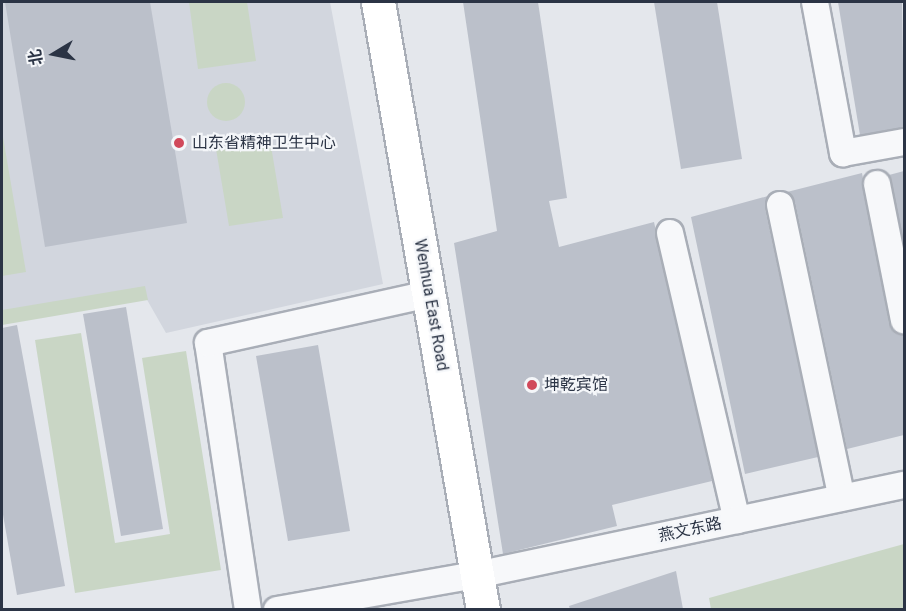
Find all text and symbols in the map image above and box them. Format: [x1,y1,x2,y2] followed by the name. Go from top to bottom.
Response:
[24,24,84,84] north arrow
[25,48,47,67] text: 北
[192,133,336,153] place label: 山东省精神卫生中心
[170,134,188,152] marker: 山东省精神卫生中心
[410,238,452,372] street label: Wenhua East Road
[544,375,608,395] place label: 坤乾宾馆
[525,378,539,392] marker: 坤乾宾馆
[657,514,723,546] street label: 燕文东路

